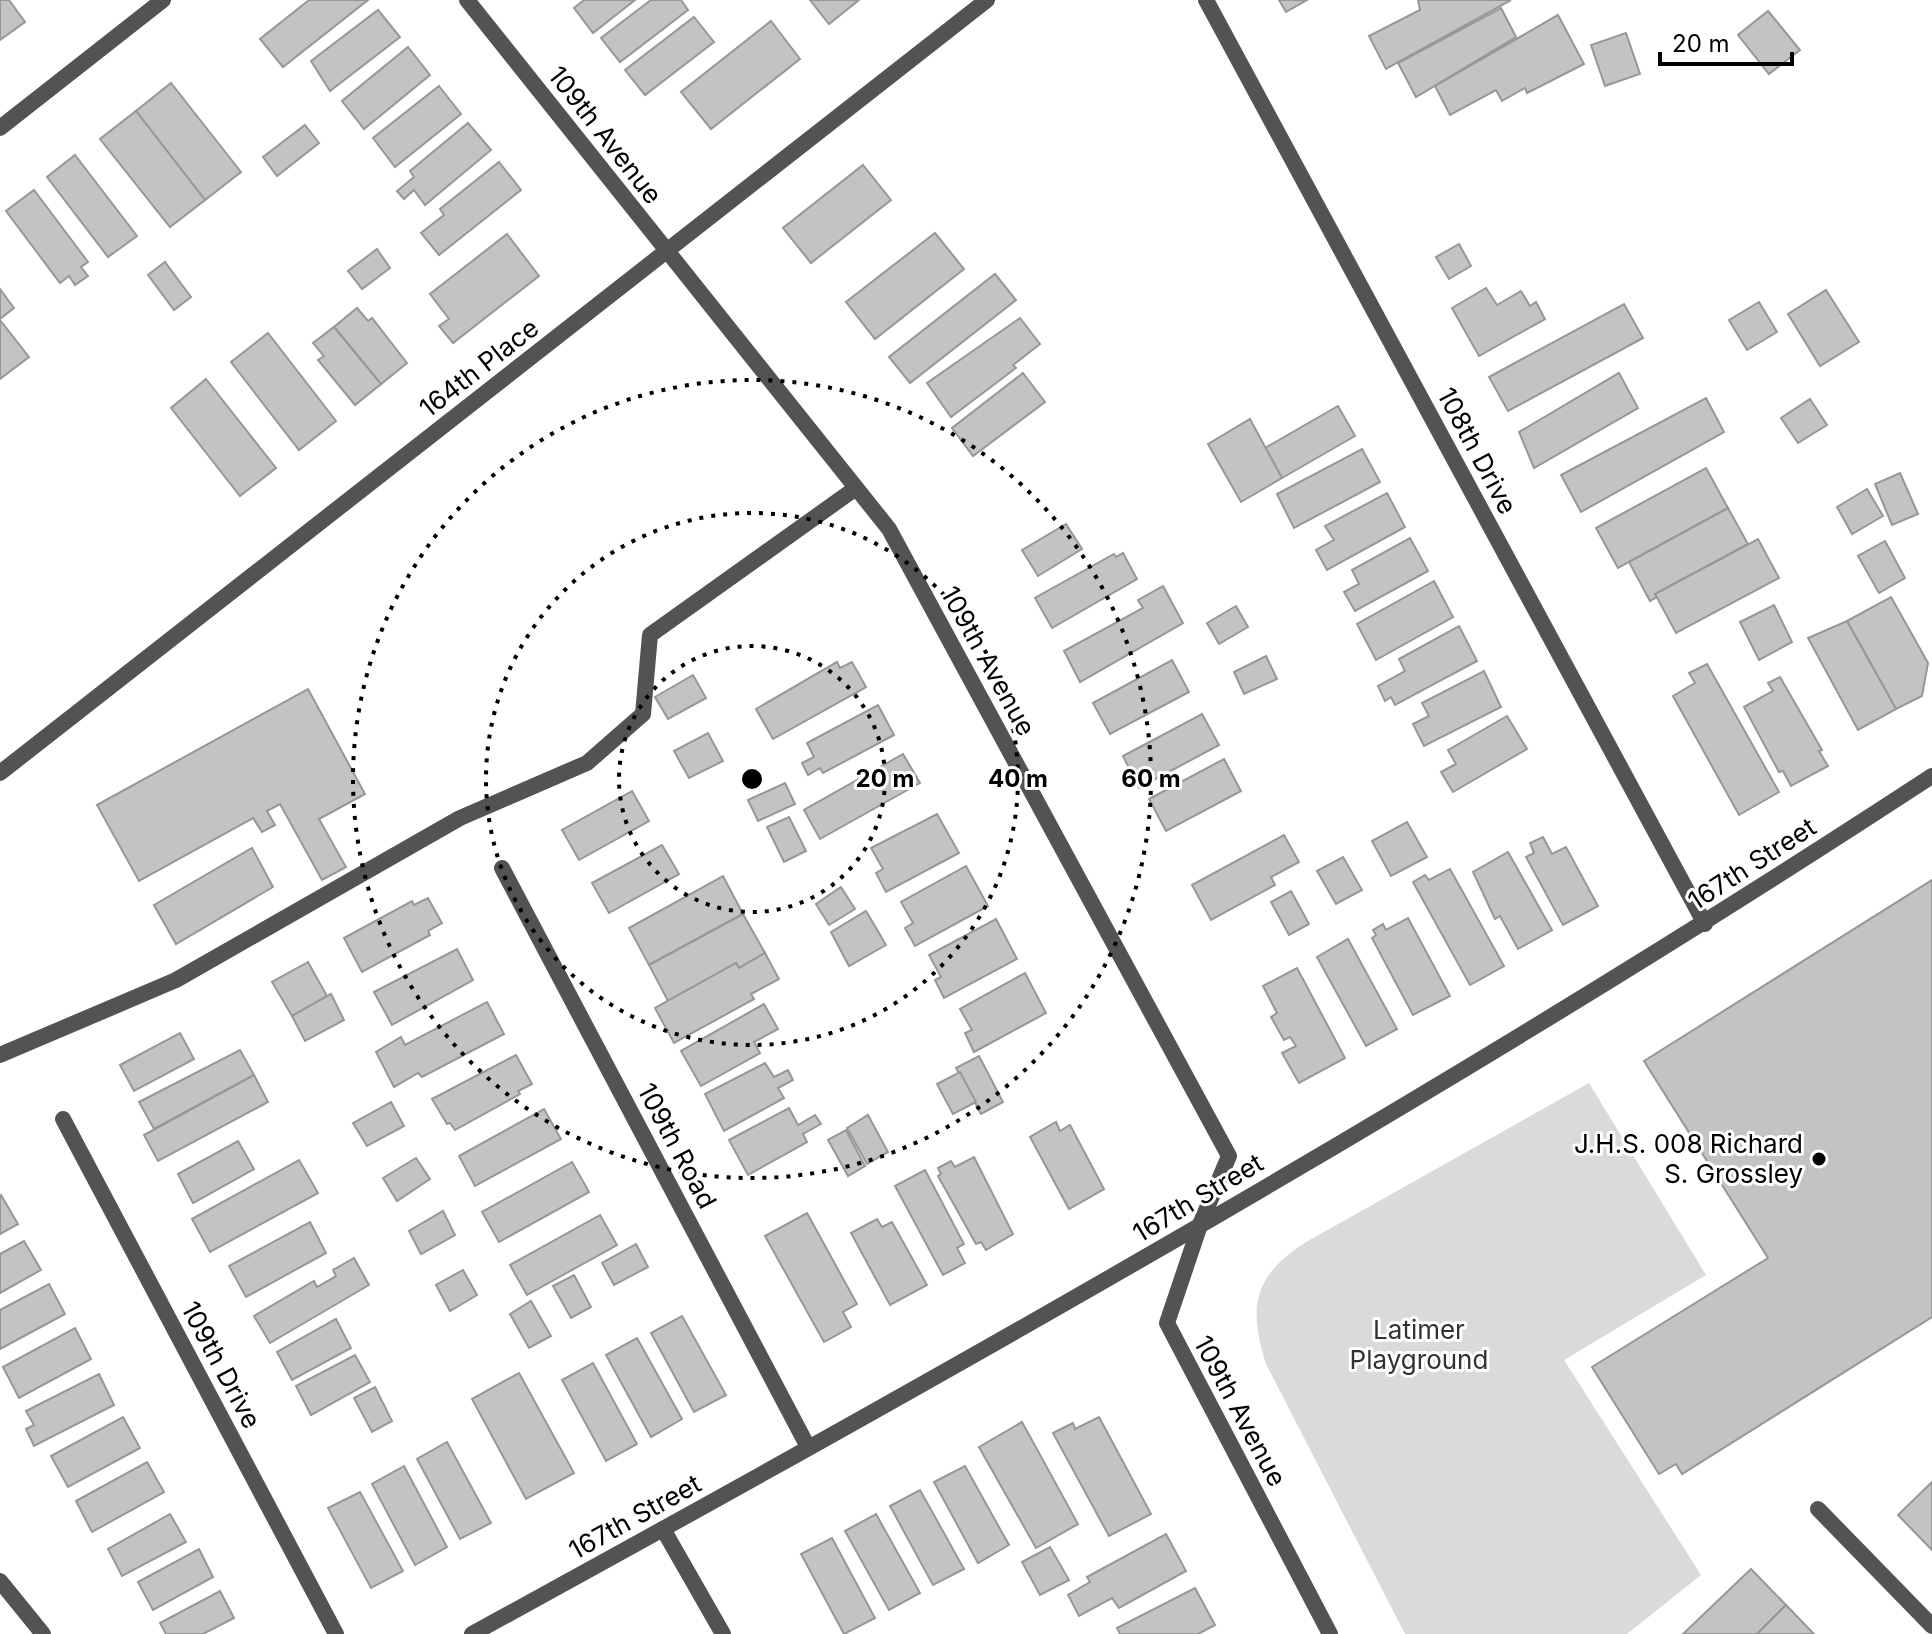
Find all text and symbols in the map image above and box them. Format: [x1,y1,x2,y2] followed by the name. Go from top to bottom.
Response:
[1660,16,1792,66] scale bar
[1672,29,1730,58] text: 20 m
[542,60,669,210] street label: 109th Avenue
[413,312,544,424] street label: 164th Place
[1431,382,1524,519] street label: 108th Drive
[935,581,1042,741] street label: 109th Avenue
[856,764,914,793] text: 20 m
[988,764,1048,793] text: 40 m
[1121,764,1181,793] text: 60 m
[738,765,766,793] centre of rings
[1682,811,1821,916] street label: 167th Street
[632,1078,723,1214] street label: 109th Road
[1574,1128,1803,1189] place label: J.H.S. 008 Richard S. Grossley
[1127,1147,1268,1248] street label: 167th Street
[1810,1150,1828,1168] marker: J.H.S. 008 Richard S. Grossley
[175,1296,268,1433] street label: 109th Drive
[1350,1314,1488,1375] park label: Latimer Playground
[1188,1330,1293,1491] street label: 109th Avenue
[563,1468,706,1566] street label: 167th Street

